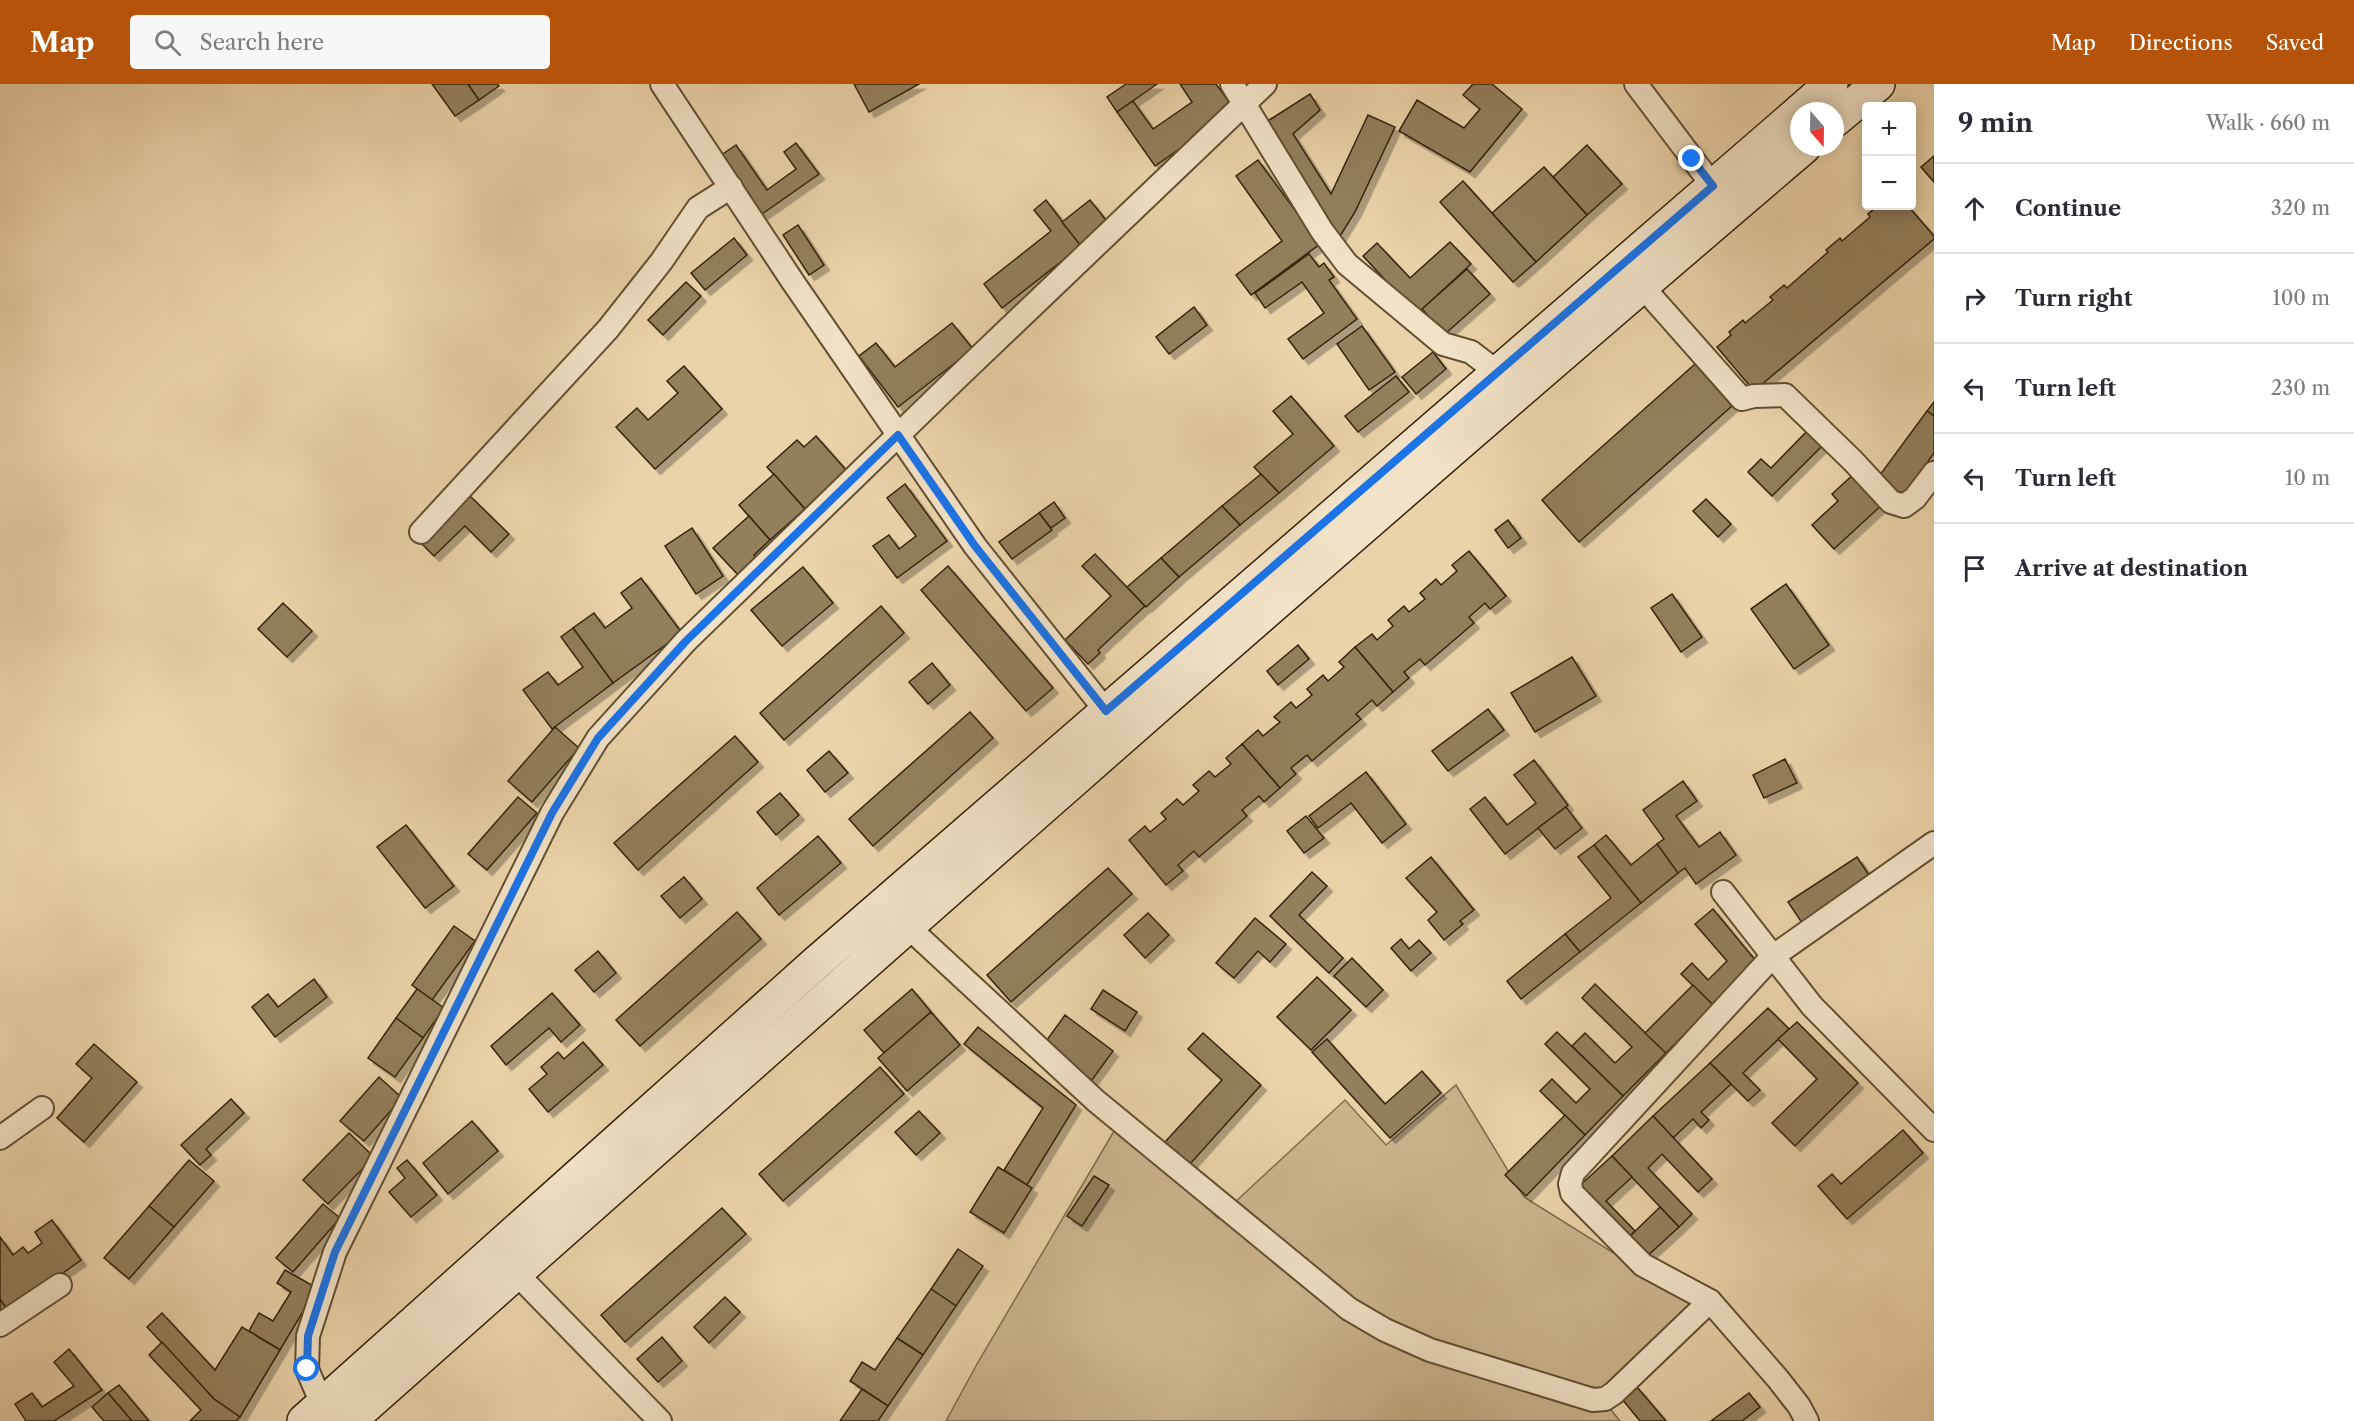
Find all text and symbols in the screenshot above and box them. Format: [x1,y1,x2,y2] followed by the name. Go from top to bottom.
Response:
[130,15,550,69] search box
[30,25,94,59] text: Map
[151,26,184,59] icon: search
[199,29,324,56] text: Search here
[2051,30,2096,55] text: Map
[2129,30,2233,55] text: Directions
[2266,30,2324,55] text: Saved
[1790,102,1844,156] north arrow
[1862,102,1916,210] map controls
[1862,102,1916,156] button: +
[1958,107,2033,139] text: 9 min
[2206,111,2330,135] text: Walk · 660 m
[1678,145,1704,171] route end
[1862,156,1916,210] button: −
[1958,192,1991,225] icon: ahead
[2015,195,2121,222] text: Continue
[2271,196,2330,220] text: 320 m
[1958,282,1991,315] icon: right
[2015,285,2133,312] text: Turn right
[2272,286,2330,310] text: 100 m
[1958,372,1991,405] icon: left
[2015,375,2116,402] text: Turn left
[2271,376,2330,400] text: 230 m
[1958,462,1991,495] icon: left
[2015,465,2116,492] text: Turn left
[2285,466,2330,490] text: 10 m
[1958,552,1991,585] icon: arrive
[2015,555,2248,582] text: Arrive at destination
[293,1355,319,1381] route start

